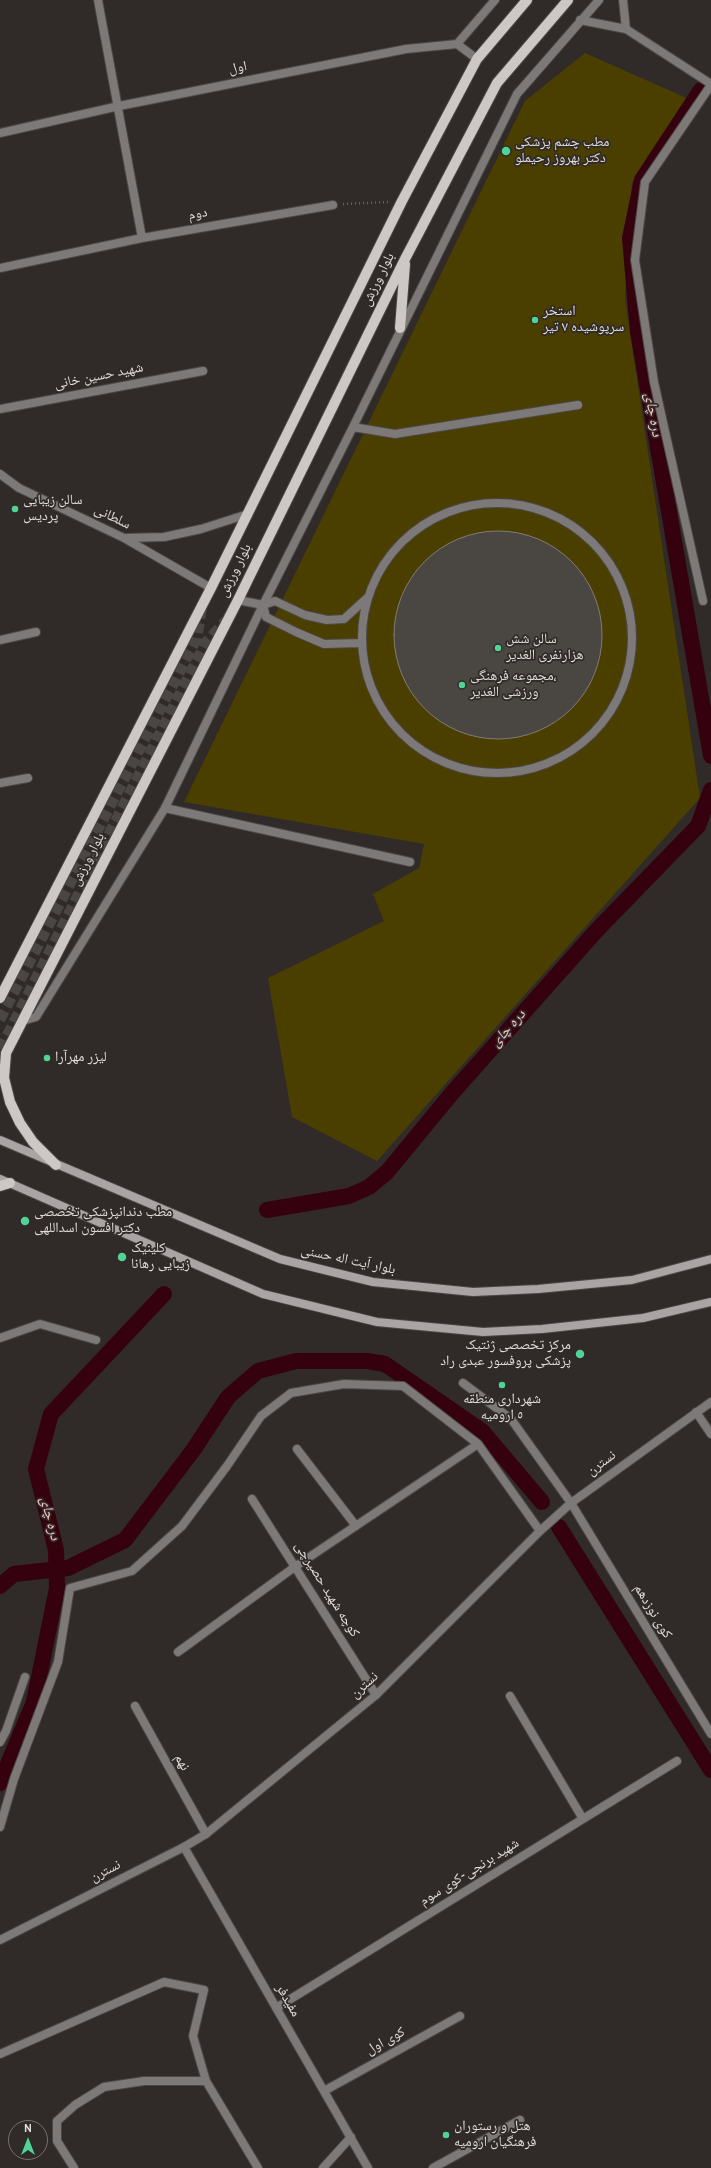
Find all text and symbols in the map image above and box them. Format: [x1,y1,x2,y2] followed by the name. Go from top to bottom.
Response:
[227,59,249,79] street label: اول
[515,135,609,168] place label: مطب چشم پزشکی دکتر بهروز رحیملو
[500,145,512,157] marker: مطب چشم پزشکی دکتر بهروز رحیملو
[187,205,209,225] street label: دوم
[359,251,399,309] street label: بلوار ورزش
[543,304,624,336] place label: استخر سرپوشیده ۷ تیر
[530,315,540,325] marker: استخر سرپوشیده ۷ تیر
[53,360,145,394] street label: شهید حسین خانی
[639,392,665,438] water label: دره چای
[23,493,82,526] place label: سالن زیبایی پردیس
[91,502,133,534] street label: سلطانی
[10,504,20,514] marker: سالن زیبایی پردیس
[216,542,256,600] street label: بلوار ورزش
[506,632,584,664] place label: سالن شش هزارنفری الغدیر
[493,643,503,653] marker: سالن شش هزارنفری الغدیر
[470,669,556,702] place label: مجموعه فرهنگی، ورزشی الغدیر
[457,680,467,690] marker: مجموعه فرهنگی، ورزشی الغدیر
[68,831,110,889] street label: بلوار ورزش
[488,1007,530,1051] water label: دره چای
[55,1050,107,1066] place label: لیزر مهرآرا
[42,1053,52,1063] marker: لیزر مهرآرا
[34,1205,172,1238] place label: مطب دندانپزشکی تخصصی دکتر افسون اسداللهی
[19,1215,31,1227] marker: مطب دندانپزشکی تخصصی دکتر افسون اسداللهی
[131,1241,190,1274] place label: کلینیک زیبایی رهانا
[299,1243,397,1279] street label: بلوار آیت اله حسنی
[116,1251,128,1263] marker: کلینیک زیبایی رهانا
[440,1338,571,1370] place label: مرکز تخصصی ژنتیک پزشکی پروفسور عبدی راد
[574,1348,586,1360] marker: مرکز تخصصی ژنتیک پزشکی پروفسور عبدی راد
[497,1380,507,1390] marker: شهردارى منطقه ٥ ارومیه
[463,1392,541,1424] place label: شهردارى منطقه ٥ ارومیه
[584,1448,620,1480] street label: نسترن
[35,1495,63,1543] water label: دره چای
[290,1539,362,1641] street label: کوچه شهید حصیرچی
[629,1582,675,1642] street label: کوی نوزدهم
[347,1669,383,1703] street label: نسترن
[170,1752,192,1774] street label: نهم
[417,1836,523,1910] street label: شهید برنجی-کوی سوم
[88,1857,124,1887] street label: نسترن
[271,1982,303,2020] street label: مفیدفر
[363,2024,409,2060] street label: کوی اول
[454,2119,536,2152] place label: هتل و رستوران فرهنگیان ارومیه
[8,2120,48,2160] north arrow
[24,2122,32,2136] text: N
[441,2130,451,2140] marker: هتل و رستوران فرهنگیان ارومیه

